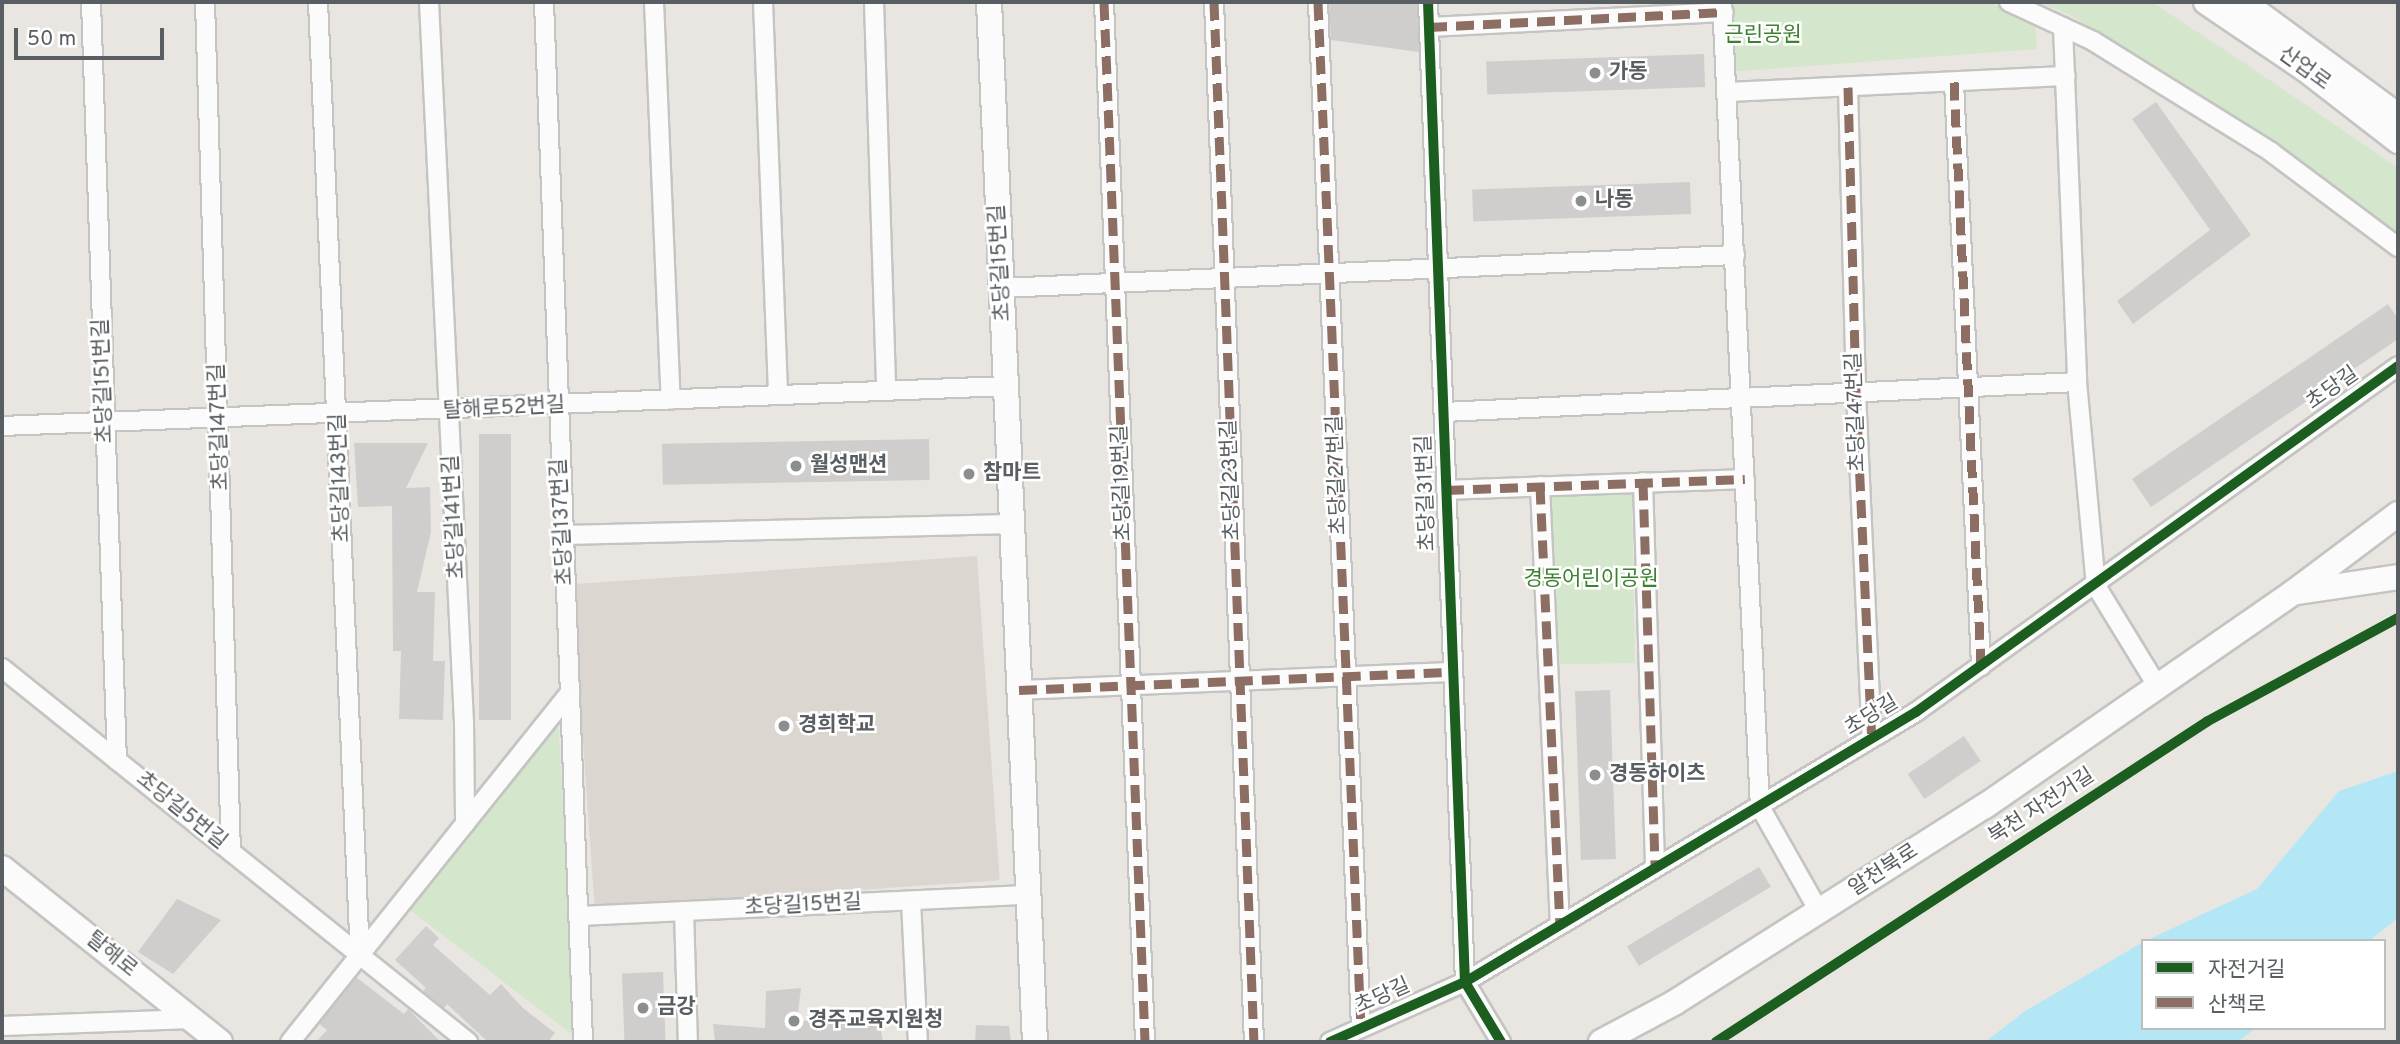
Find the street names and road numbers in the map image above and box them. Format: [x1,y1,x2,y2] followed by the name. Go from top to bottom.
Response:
[2273,42,2335,96] street label: 산업로
[985,204,1017,322] street label: 초당길15번길
[89,318,119,444] street label: 초당길151번길
[1842,351,1872,473] street label: 초당길47번길
[2302,362,2364,416] street label: 초당길
[205,363,235,491] street label: 초당길147번길
[442,393,566,425] street label: 탈해로52번길
[326,413,356,543] street label: 초당길143번길
[1323,414,1353,536] street label: 초당길27번길
[1217,419,1247,541] street label: 초당길23번길
[1108,424,1138,542] street label: 초당길19번길
[1412,434,1442,552] street label: 초당길31번길
[439,454,471,580] street label: 초당길141번길
[547,458,579,586] street label: 초당길137번길
[1841,690,1903,742] street label: 초당길
[1984,764,2100,850] street label: 북천 자전거길
[130,767,232,855] street label: 초당길5번길
[1845,839,1923,903] street label: 알천북로
[744,890,862,922] street label: 초당길15번길
[81,927,141,983] street label: 탈해로
[1351,974,1415,1020] street label: 초당길

